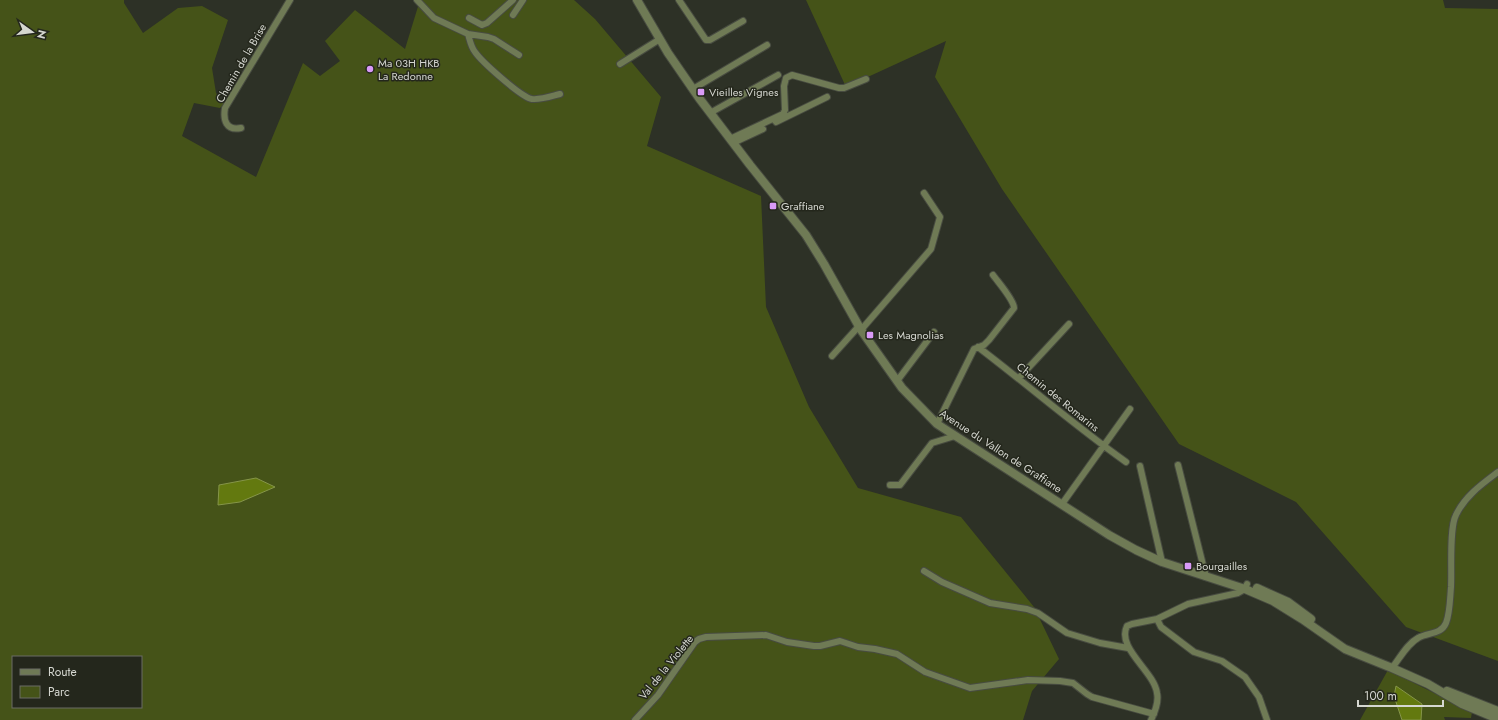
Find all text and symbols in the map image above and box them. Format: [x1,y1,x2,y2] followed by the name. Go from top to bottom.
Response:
[12,12,52,52] north arrow
[212,20,270,105] street label: Chemin de la Brise
[33,28,51,41] text: N
[378,55,440,84] place label: Ma 03H HKB La Redonne
[365,64,375,74] marker: Ma 03H HKB La Redonne
[709,84,779,100] place label: Vieilles Vignes
[696,87,706,97] marker: Vieilles Vignes
[781,198,825,214] place label: Graffiane
[768,201,778,211] marker: Graffiane
[878,327,944,343] place label: Les Magnolias
[865,330,875,340] marker: Les Magnolias
[1013,359,1103,436] street label: Chemin des Romarins
[937,405,1066,497] street label: Avenue du Vallon de Graffiane
[1196,558,1248,574] place label: Bourgailles
[1183,561,1193,571] marker: Bourgailles
[635,631,697,703] street label: Val de la Violette
[12,656,142,708] legend
[48,663,77,681] text: Route
[1358,682,1443,708] scale bar
[48,683,70,701] text: Parc
[1364,687,1397,705] text: 100 m

